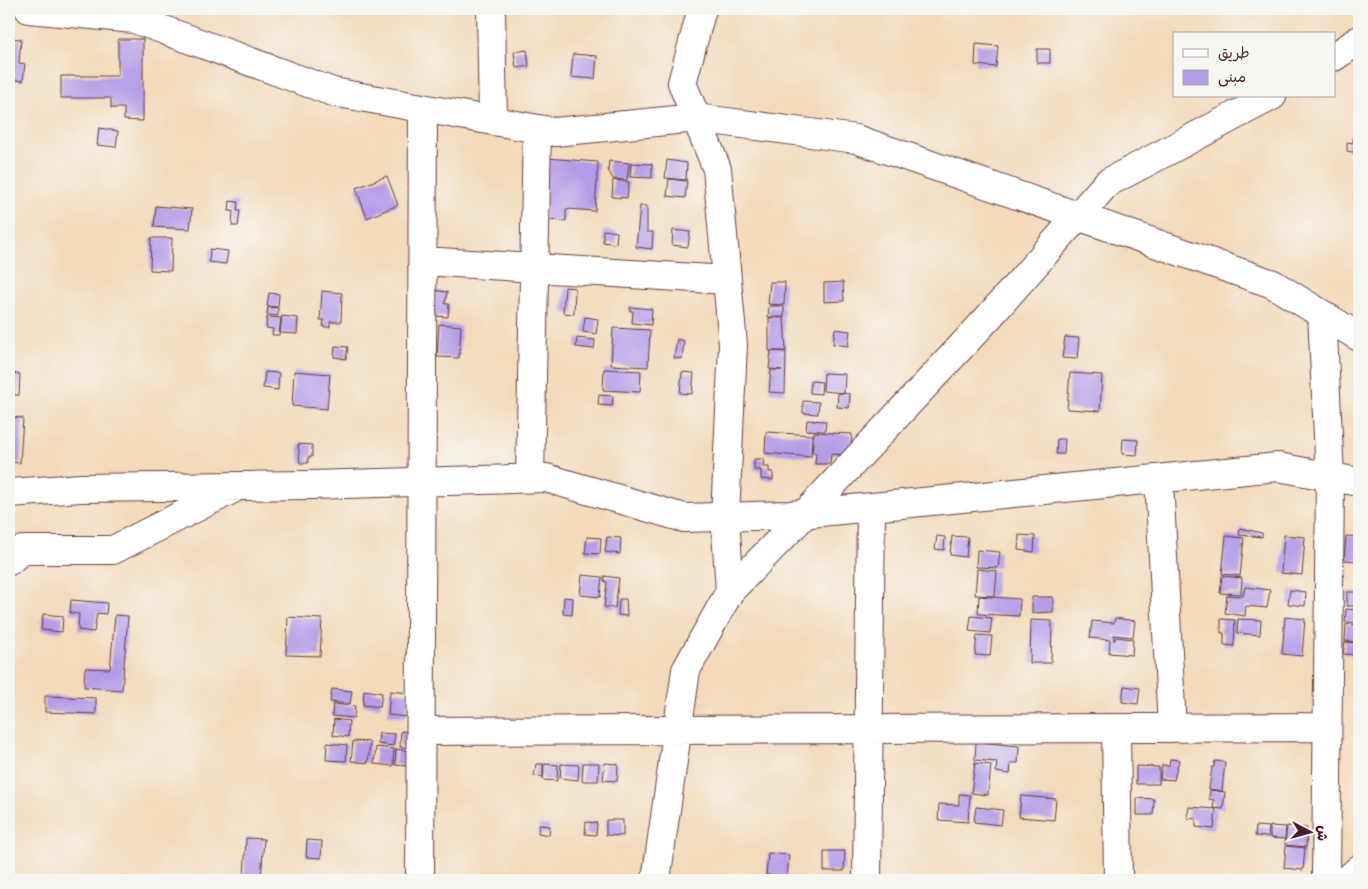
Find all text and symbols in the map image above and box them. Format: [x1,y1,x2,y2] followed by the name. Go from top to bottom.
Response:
[1173,32,1336,98] legend
[1218,44,1250,63] text: طريق
[1218,68,1246,87] text: مبنى
[1286,806,1336,856] north arrow
[1313,825,1332,842] text: ش

